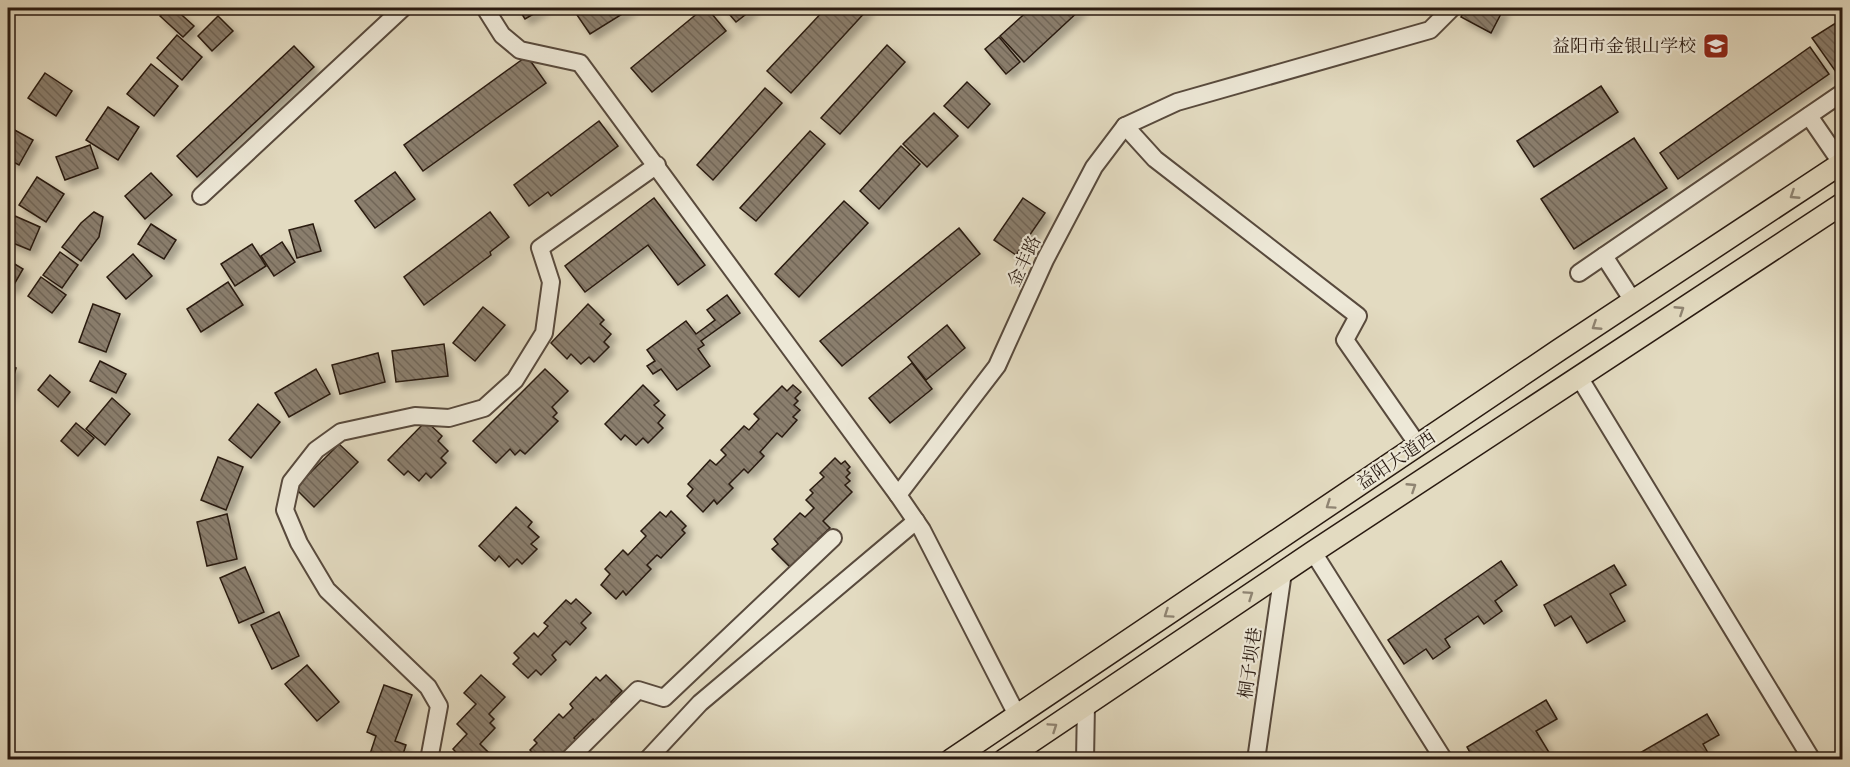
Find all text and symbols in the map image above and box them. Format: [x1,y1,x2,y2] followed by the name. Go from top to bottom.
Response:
[1701,31,1731,61] school or university icon: 益阳市金银山学校
[1552,34,1696,58] place label: 益阳市金银山学校
[1789,188,1800,199] one-way arrow
[1002,231,1046,291] street label: 金丰路
[1674,306,1684,318] one-way arrow
[1591,318,1602,329] one-way arrow
[1352,425,1440,495] street label: 益阳大道西
[1405,483,1416,494] one-way arrow
[1325,498,1336,509] one-way arrow
[1243,591,1254,602] one-way arrow
[1163,607,1174,618] one-way arrow
[1233,626,1267,700] street label: 桐子坝巷
[1046,723,1057,734] one-way arrow

